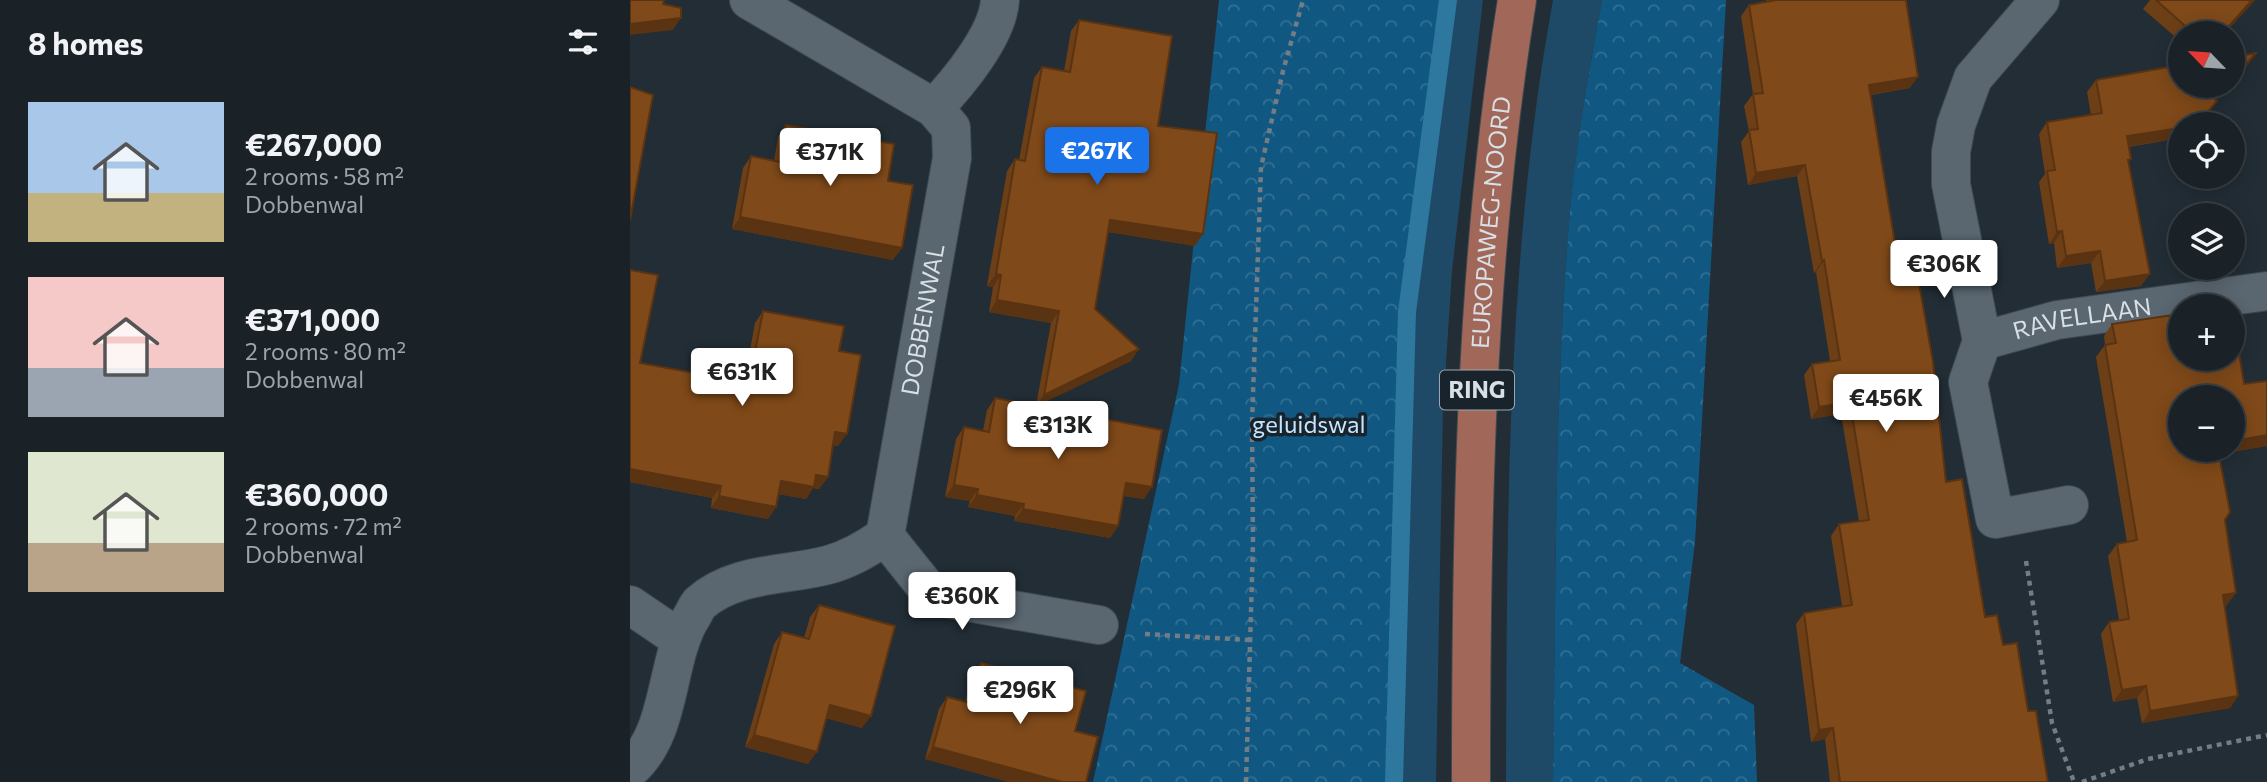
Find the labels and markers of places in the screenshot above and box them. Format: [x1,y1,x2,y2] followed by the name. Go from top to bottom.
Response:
[781,128,879,188] pin: €371K
[1048,128,1146,187] pin: €267K
[1895,240,1993,300] pin: €306K
[693,348,791,408] pin: €631K
[1837,374,1935,434] pin: €456K
[1009,402,1107,461] pin: €313K
[913,572,1011,632] pin: €360K
[971,666,1069,726] pin: €296K

